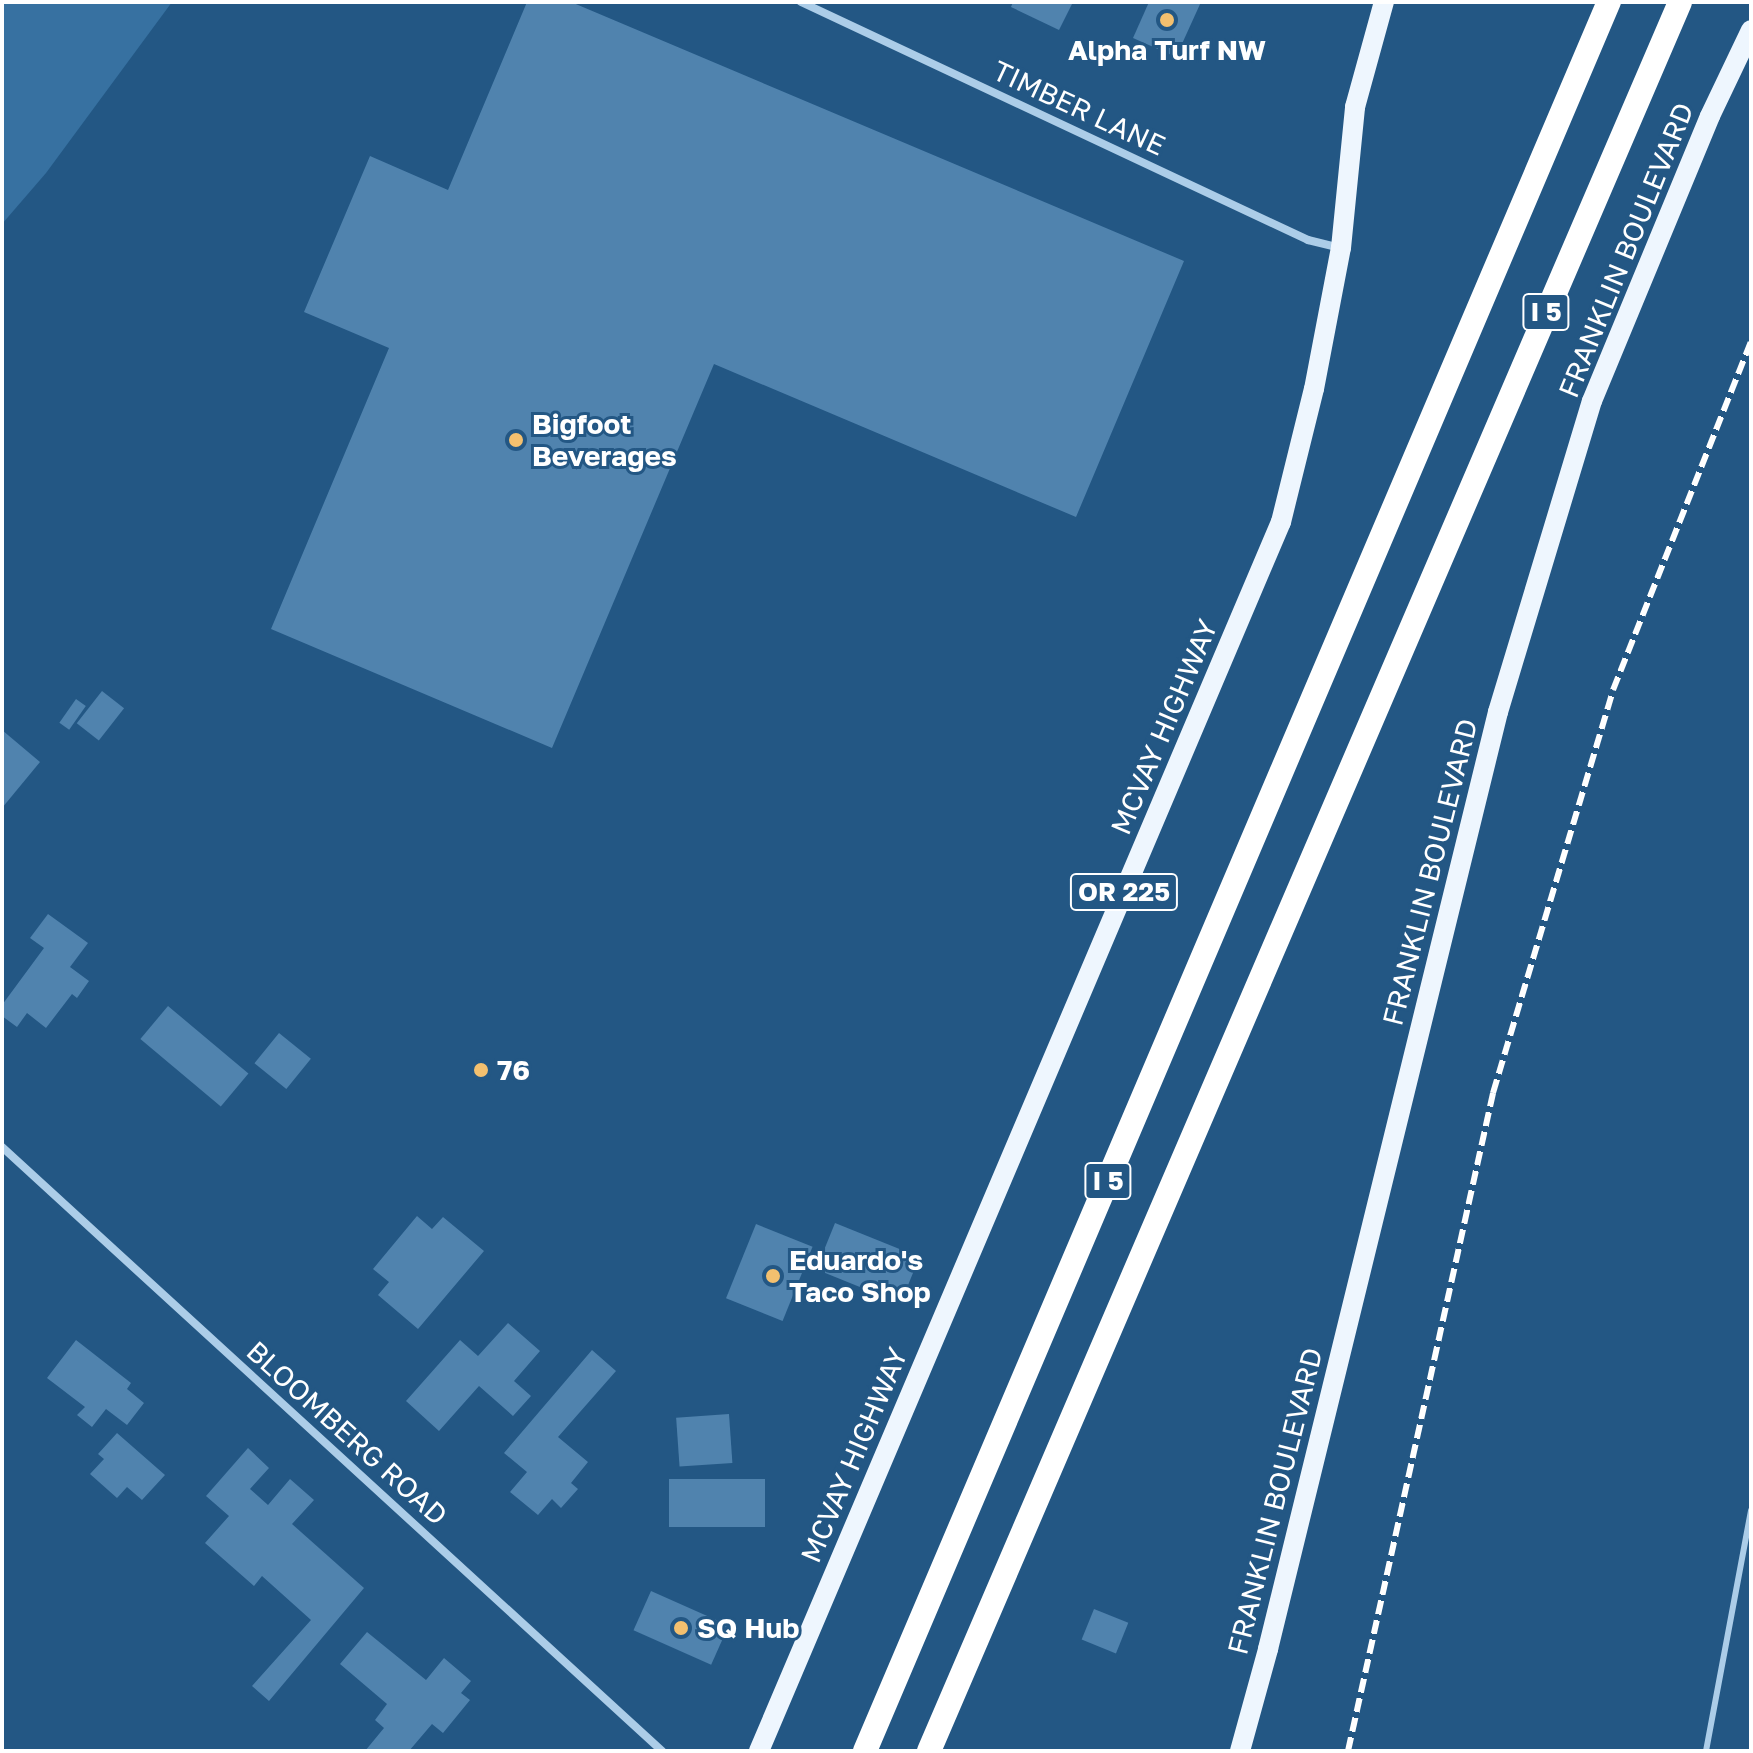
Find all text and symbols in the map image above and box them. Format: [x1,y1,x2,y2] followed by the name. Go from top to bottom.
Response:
[1158,11,1176,29] marker: Alpha Turf NW
[1068,33,1266,67] place label: Alpha Turf NW
[988,53,1170,163] street label: TIMBER LANE
[1551,98,1701,402] street label: FRANKLIN BOULEVARD
[1522,290,1570,334] road number: I 5
[532,407,677,473] place label: Bigfoot Beverages
[507,431,525,449] marker: Bigfoot Beverages
[1104,615,1224,839] street label: MCVAY HIGHWAY
[1376,715,1484,1029] street label: FRANKLIN BOULEVARD
[1068,870,1180,914] road number: OR 225
[497,1053,530,1087] place label: 76
[472,1061,490,1079] marker: 76
[1084,1159,1132,1203] road number: I 5
[789,1243,931,1309] place label: Eduardo's Taco Shop
[764,1267,782,1285] marker: Eduardo's Taco Shop
[240,1334,454,1532] street label: BLOOMBERG ROAD
[794,1343,914,1567] street label: MCVAY HIGHWAY
[1221,1344,1329,1658] street label: FRANKLIN BOULEVARD
[697,1611,799,1645] place label: SQ Hub
[672,1619,690,1637] marker: SQ Hub

